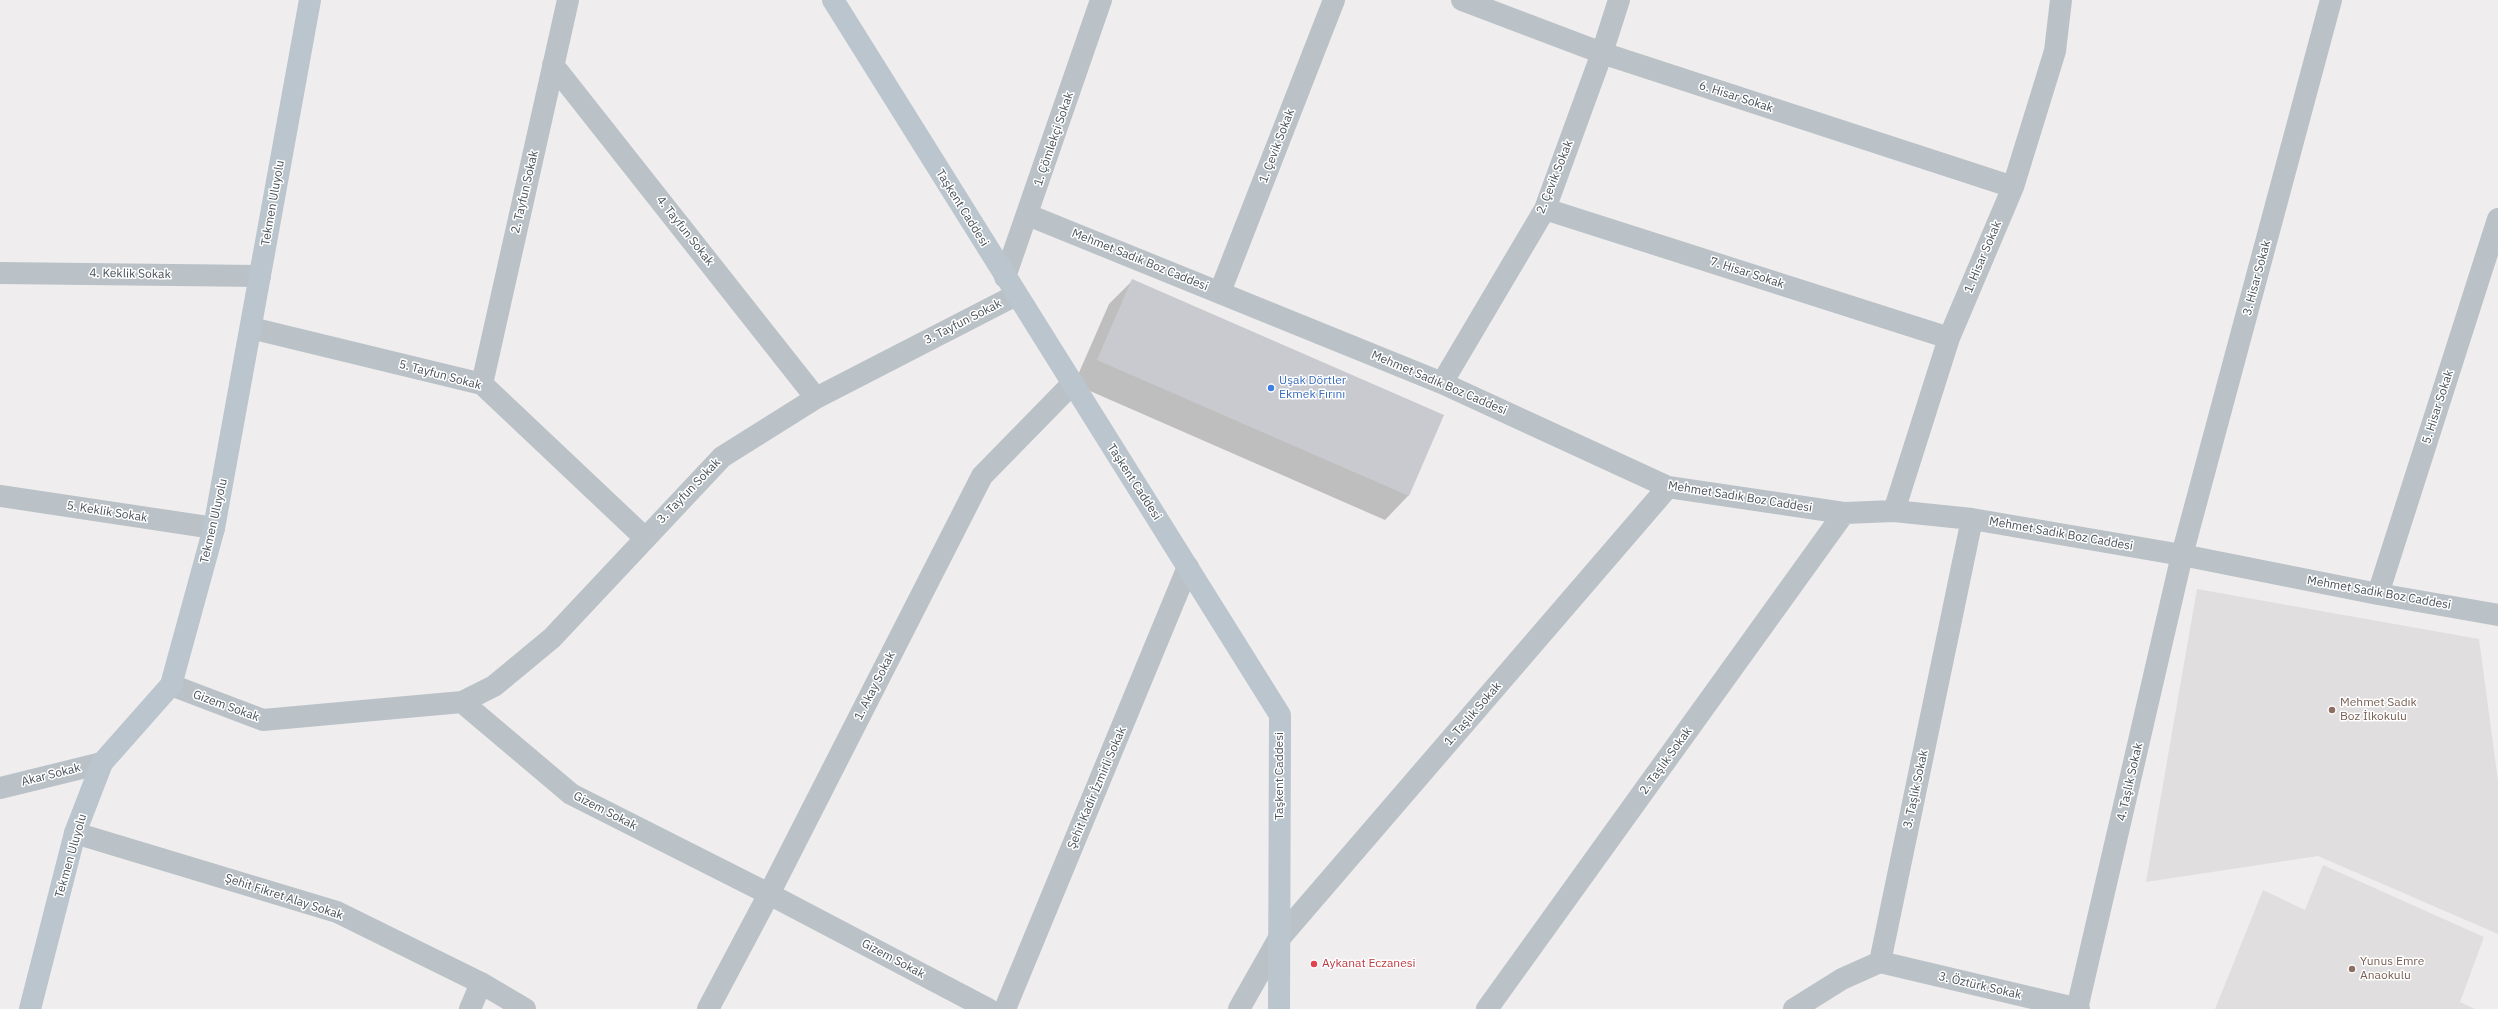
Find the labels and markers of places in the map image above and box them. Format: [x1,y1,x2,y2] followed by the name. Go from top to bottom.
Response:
[1279,374,1346,402] place label: Uşak Dörtler Ekmek Fırını
[1266,383,1276,393] marker: Uşak Dörtler Ekmek Fırını
[2340,696,2417,724] place label: Mehmet Sadık Boz İlkokulu
[2327,705,2337,715] marker: Mehmet Sadık Boz İlkokulu
[2360,955,2424,983] place label: Yunus Emre Anaokulu
[1322,957,1416,971] place label: Aykanat Eczanesi
[1309,959,1319,969] marker: Aykanat Eczanesi
[2347,964,2357,974] marker: Yunus Emre Anaokulu

